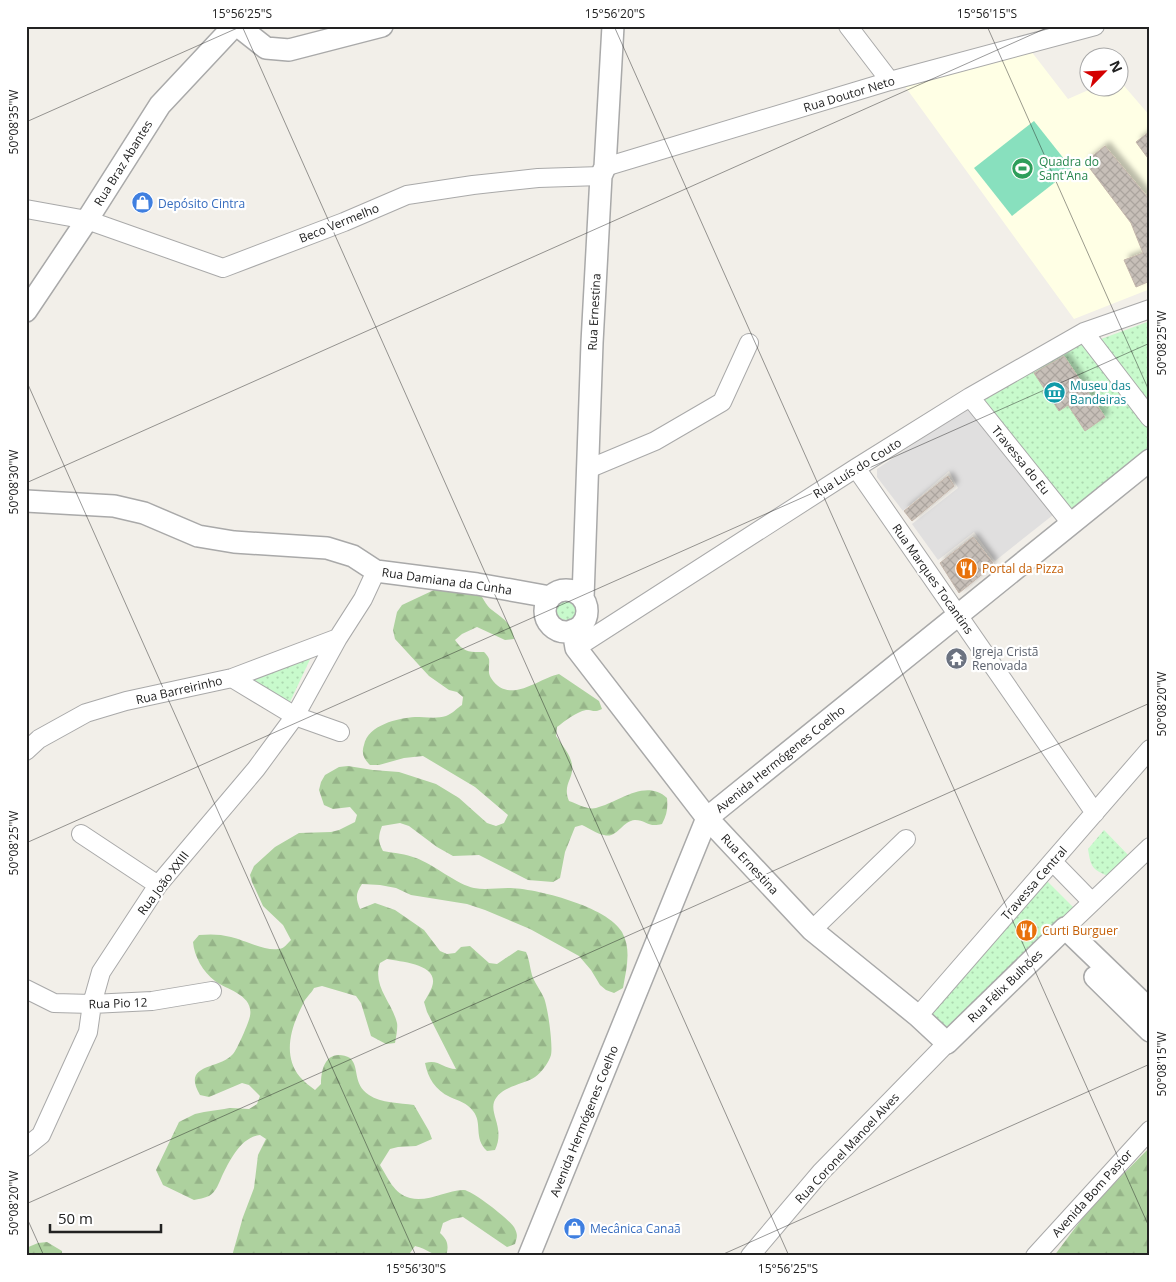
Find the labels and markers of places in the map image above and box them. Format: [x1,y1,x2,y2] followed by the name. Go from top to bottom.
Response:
[1039,153,1099,184] place label: Quadra do Sant'Ana
[1011,156,1035,180] sports icon: Quadra do Sant'Ana
[130,191,154,215] shop icon: Depósito Cintra
[158,195,245,212] place label: Depósito Cintra
[1070,377,1131,408] place label: Museu das Bandeiras
[1042,380,1066,404] museum icon: Museu das Bandeiras
[954,556,978,580] restaurant icon: Portal da Pizza
[982,560,1064,577] place label: Portal da Pizza
[972,643,1038,674] place label: Igreja Cristã Renovada
[944,646,968,670] temple icon: Igreja Cristã Renovada
[1014,918,1038,942] restaurant icon: Curti Burguer
[1042,922,1118,939] place label: Curti Burguer
[562,1216,586,1240] shop icon: Mecânica Canaã
[590,1220,681,1237] place label: Mecânica Canaã

